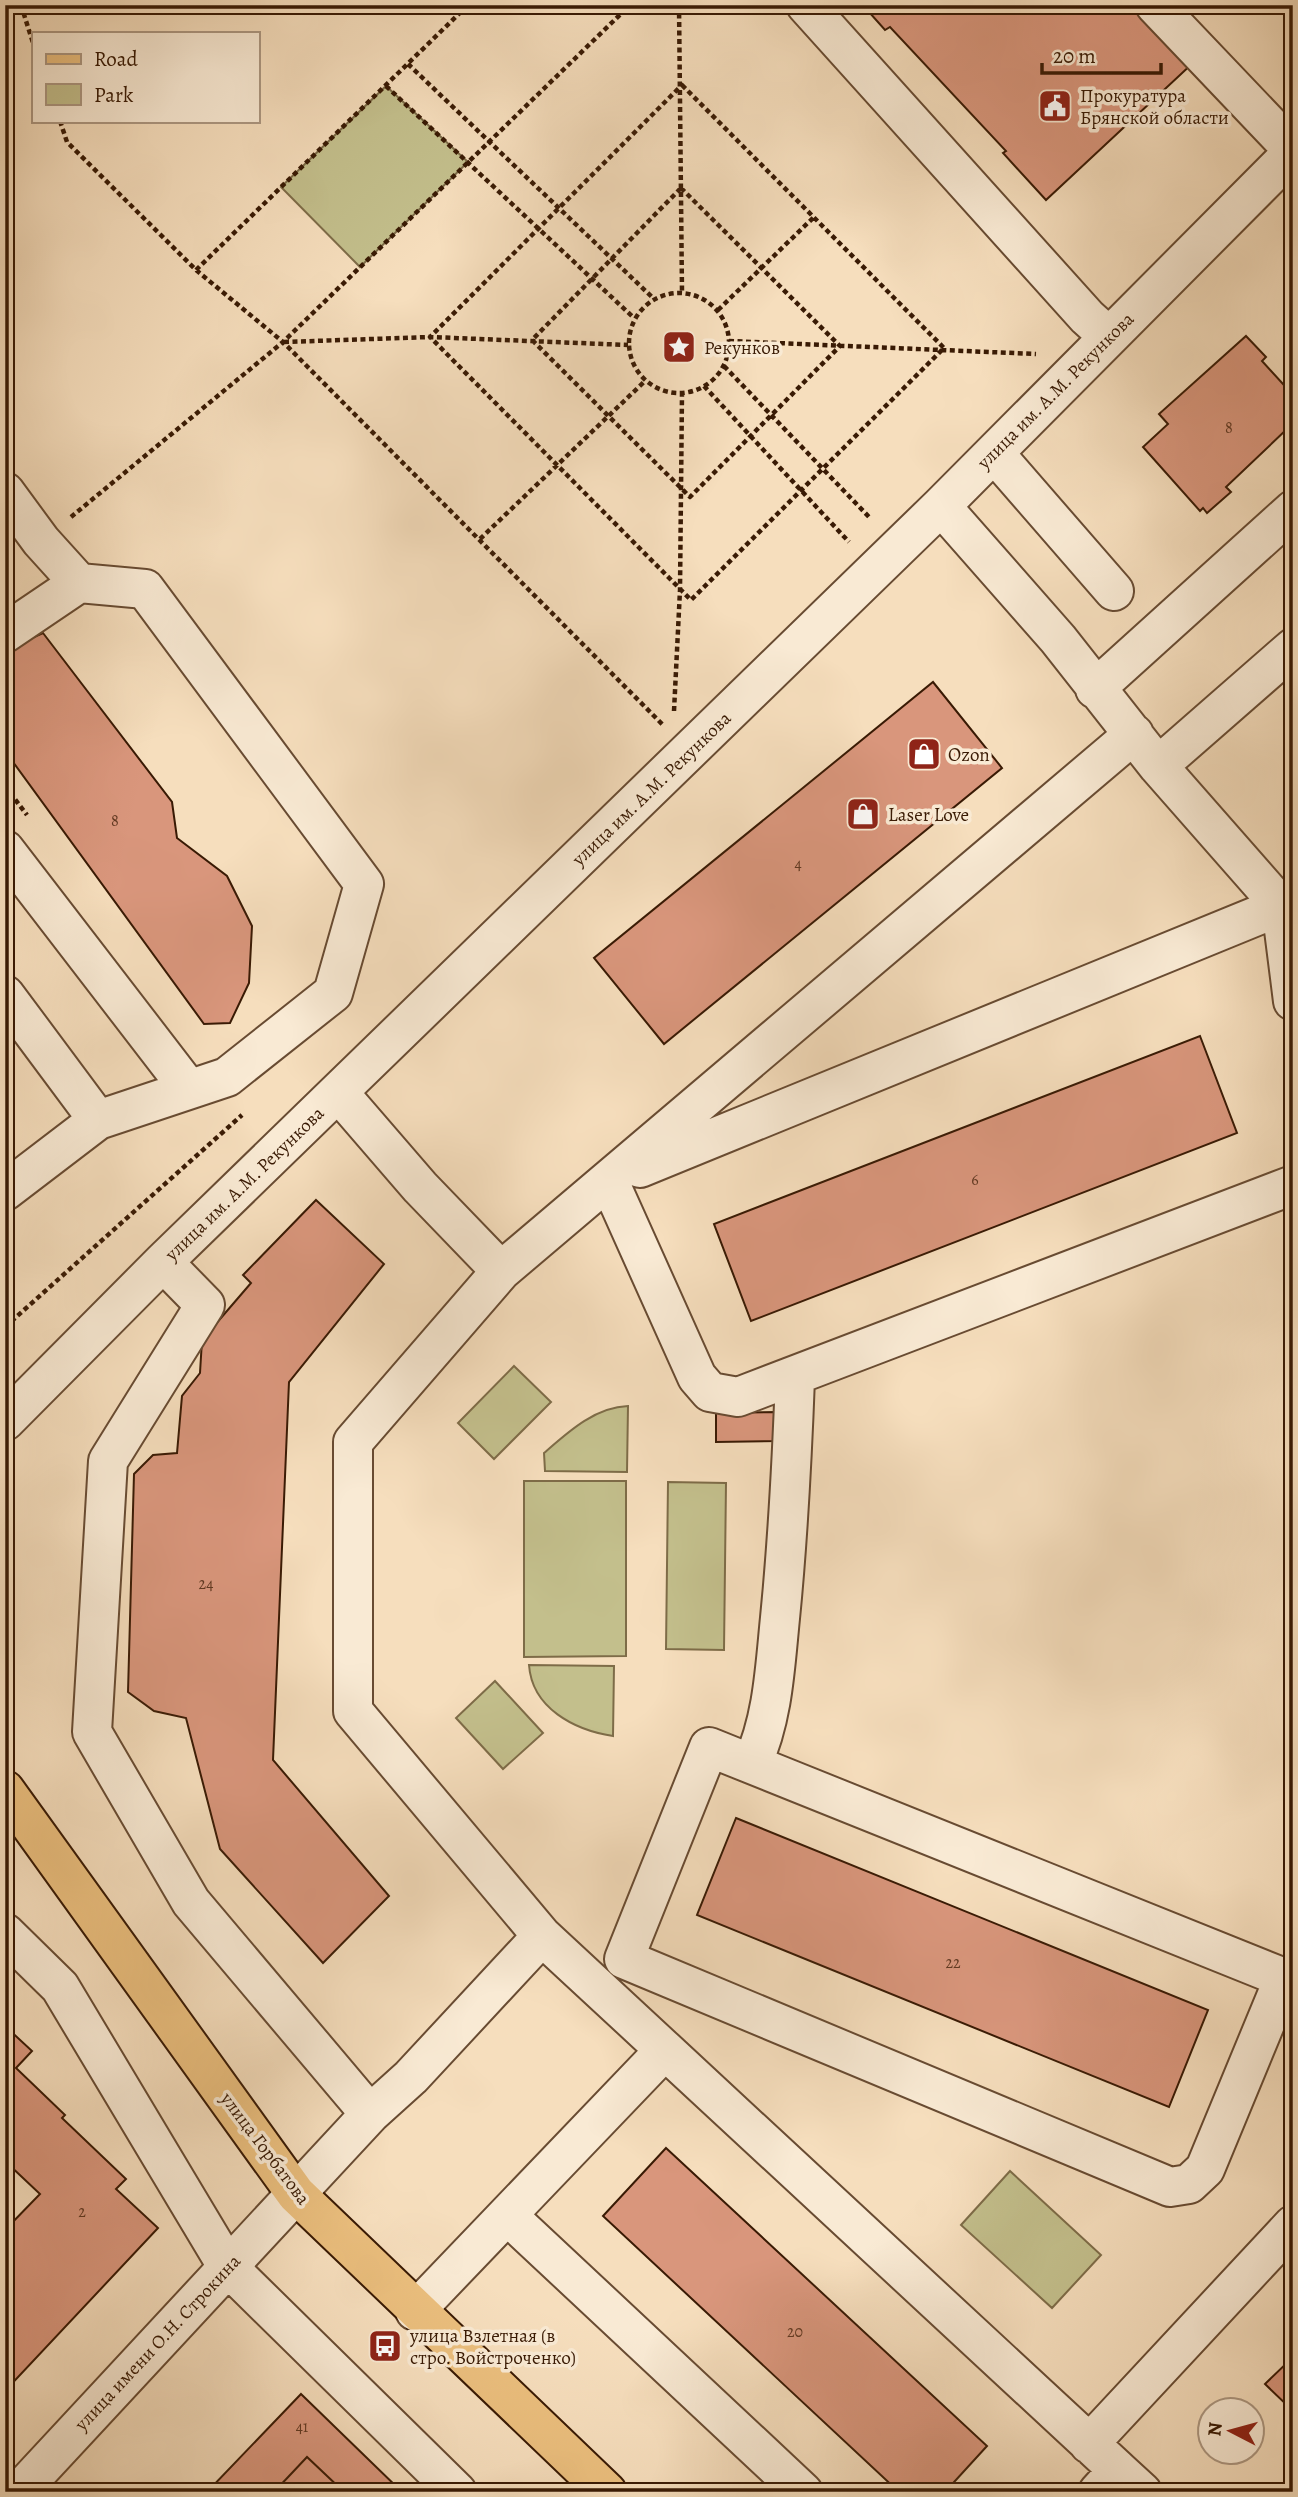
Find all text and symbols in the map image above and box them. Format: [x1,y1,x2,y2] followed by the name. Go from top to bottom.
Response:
[32,32,259,122] legend
[1042,32,1162,76] scale bar
[1053,42,1096,70] text: 20 m
[94,45,138,73] text: Road
[94,81,134,109] text: Park
[1080,83,1229,131] place label: Прокуратура Брянской области
[1036,87,1074,125] public building icon: Прокуратура Брянской области
[971,306,1140,476] street label: улица им. А.М. Рекункова
[660,328,698,366] place icon: Рекунков
[704,335,780,361] place label: Рекунков
[1225,417,1233,439] house number: 8
[566,706,737,872] street label: улица им. А.М. Рекункова
[905,735,943,773] shop icon: Ozon
[948,742,990,768] place label: Ozon
[844,795,882,833] shop icon: Laser Love
[888,802,969,828] place label: Laser Love
[111,810,119,832] house number: 8
[794,853,802,875] house number: 4
[159,1101,330,1267] street label: улица им. А.М. Рекункова
[971,1169,979,1191] house number: 6
[199,1573,213,1595] house number: 24
[945,1952,961,1974] house number: 22
[214,2086,316,2210] street label: улица Горбатова
[78,2201,86,2223] house number: 2
[68,2249,247,2437] street label: улица имени О.Н. Строкина
[787,2321,803,2343] house number: 20
[409,2323,576,2371] place label: улица Взлетная (в стро. Войстроченко)
[366,2327,404,2365] bus stop icon: улица Взлетная (в стро. Войстроченко)
[1196,2396,1266,2466] north arrow
[296,2416,309,2438] house number: 41
[1201,2421,1229,2438] text: N

